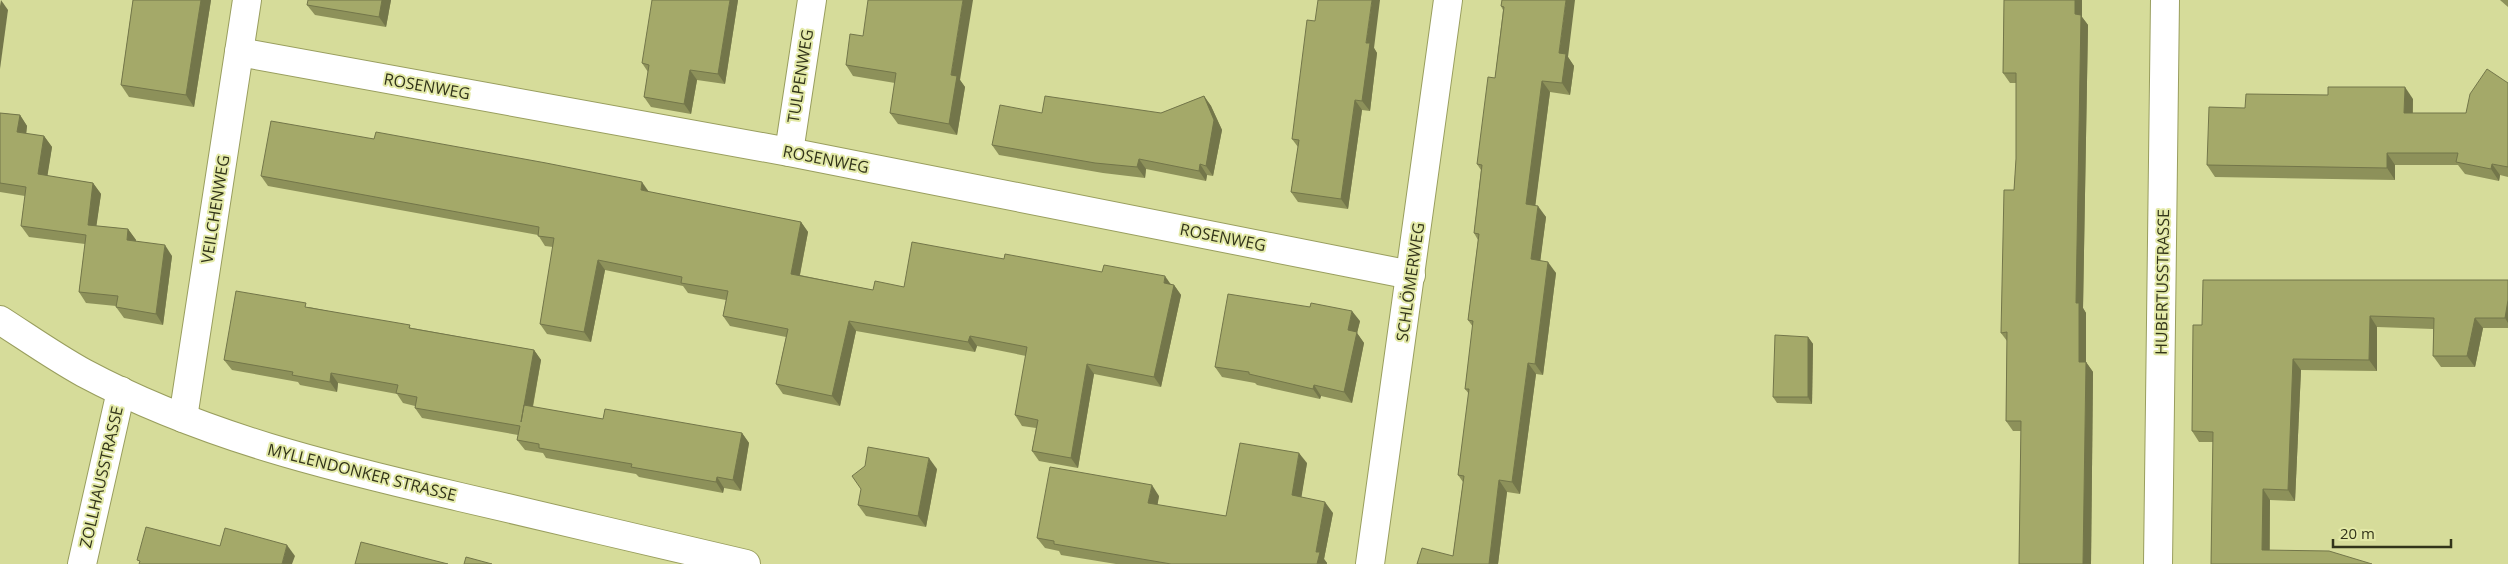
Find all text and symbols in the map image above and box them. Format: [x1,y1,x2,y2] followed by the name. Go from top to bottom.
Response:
[782,28,818,124] street label: TULPENWEG
[382,68,472,104] street label: ROSENWEG
[781,140,871,178] street label: ROSENWEG
[196,153,234,265] street label: VEILCHENWEG
[2150,209,2174,355] street label: HUBERTUSSTRASSE
[1178,218,1268,256] street label: ROSENWEG
[1391,221,1429,343] street label: SCHLÖMERWEG
[74,404,128,550] street label: ZOLLHAUSSTRASSE
[265,438,459,506] street label: MYLLENDONKER STRASSE
[2333,516,2450,548] scale bar
[2340,523,2375,543] text: 20 m

